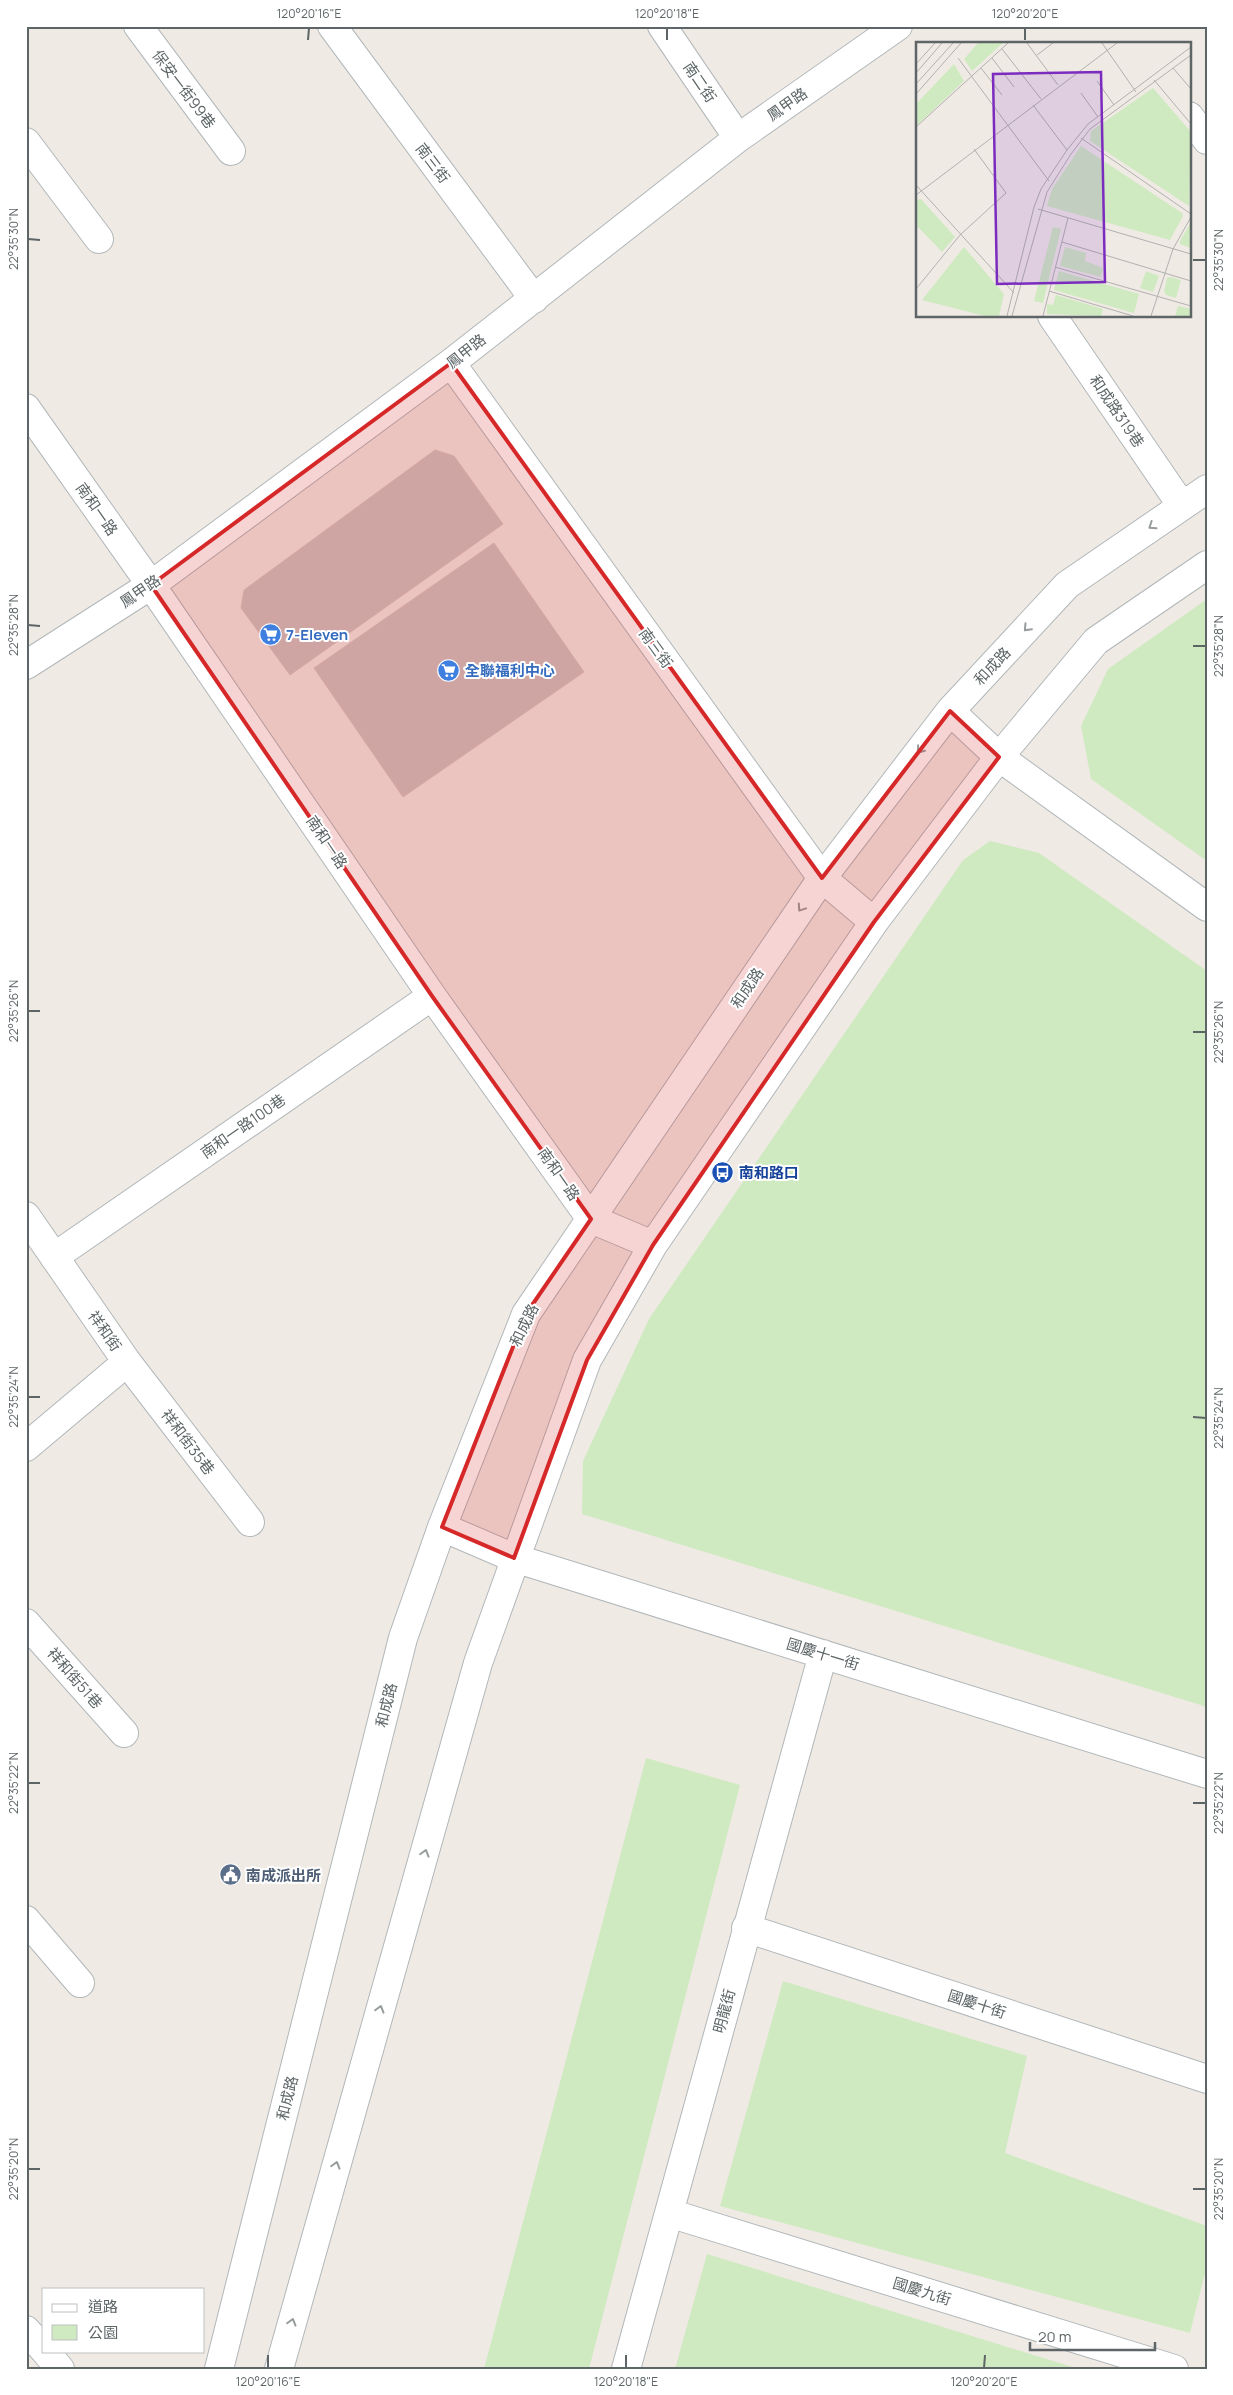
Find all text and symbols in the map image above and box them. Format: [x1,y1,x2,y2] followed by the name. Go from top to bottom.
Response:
[277,5,341,22] text: 120°20'16"E
[635,5,699,22] text: 120°20'18"E
[992,5,1058,22] text: 120°20'20"E
[916,42,1190,318] inset map
[147,45,221,133] street label: 保安一街99巷
[679,57,721,107] street label: 南二街
[763,82,811,126] street label: 鳳甲路
[411,139,455,187] street label: 南三街
[5,208,22,270] text: 22°35'30"N
[1210,229,1227,291] text: 22°35'30"N
[442,329,490,373] street label: 鳳甲路
[1085,371,1149,451] street label: 和成路319巷
[71,478,123,540] street label: 南和一路
[1148,520,1157,530] one-way arrow
[115,570,165,612] street label: 鳳甲路
[5,594,22,656] text: 22°35'28"N
[1210,615,1227,677] text: 22°35'28"N
[258,622,282,646] supermarket icon: 7-Eleven
[1024,623,1033,632] one-way arrow
[286,624,348,645] place label: 7-Eleven
[634,624,678,672] street label: 南三街
[969,642,1015,690] street label: 和成路
[437,658,461,682] supermarket icon: 全聯福利中心
[465,660,555,681] place label: 全聯福利中心
[916,745,925,754] one-way arrow
[302,811,352,873] street label: 南和一路
[798,902,807,912] one-way arrow
[726,963,768,1013] street label: 和成路
[5,980,22,1042] text: 22°35'26"N
[1210,1001,1227,1063] text: 22°35'26"N
[196,1089,290,1163] street label: 南和一路100巷
[533,1143,585,1205] street label: 南和一路
[711,1160,735,1184] bus stop icon: 南和路口
[739,1162,799,1183] place label: 南和路口
[505,1300,543,1350] street label: 和成路
[83,1307,127,1355] street label: 祥和街
[5,1366,22,1428] text: 22°35'24"N
[1210,1387,1227,1449] text: 22°35'24"N
[156,1405,220,1479] street label: 祥和街35巷
[784,1633,862,1675] street label: 國慶十一街
[43,1643,107,1713] street label: 祥和街51巷
[370,1681,402,1729] street label: 和成路
[5,1752,22,1814] text: 22°35'22"N
[1210,1772,1227,1834] text: 22°35'22"N
[419,1849,429,1857] one-way arrow
[218,1863,242,1887] public building icon: 南成派出所
[246,1865,321,1886] place label: 南成派出所
[945,1985,1009,2023] street label: 國慶十街
[708,1987,740,2035] street label: 明龍街
[375,2006,385,2014] one-way arrow
[271,2074,303,2122] street label: 和成路
[5,2138,22,2200] text: 22°35'20"N
[1210,2158,1227,2220] text: 22°35'20"N
[331,2162,341,2170] one-way arrow
[890,2272,954,2310] street label: 國慶九街
[42,2288,205,2352] legend
[88,2296,118,2317] text: 道路
[286,2317,297,2326] one-way arrow
[1030,2320,1156,2352] scale bar
[88,2322,118,2343] text: 公園
[1038,2326,1071,2347] text: 20 m
[236,2373,300,2390] text: 120°20'16"E
[594,2373,658,2390] text: 120°20'18"E
[951,2373,1017,2390] text: 120°20'20"E

